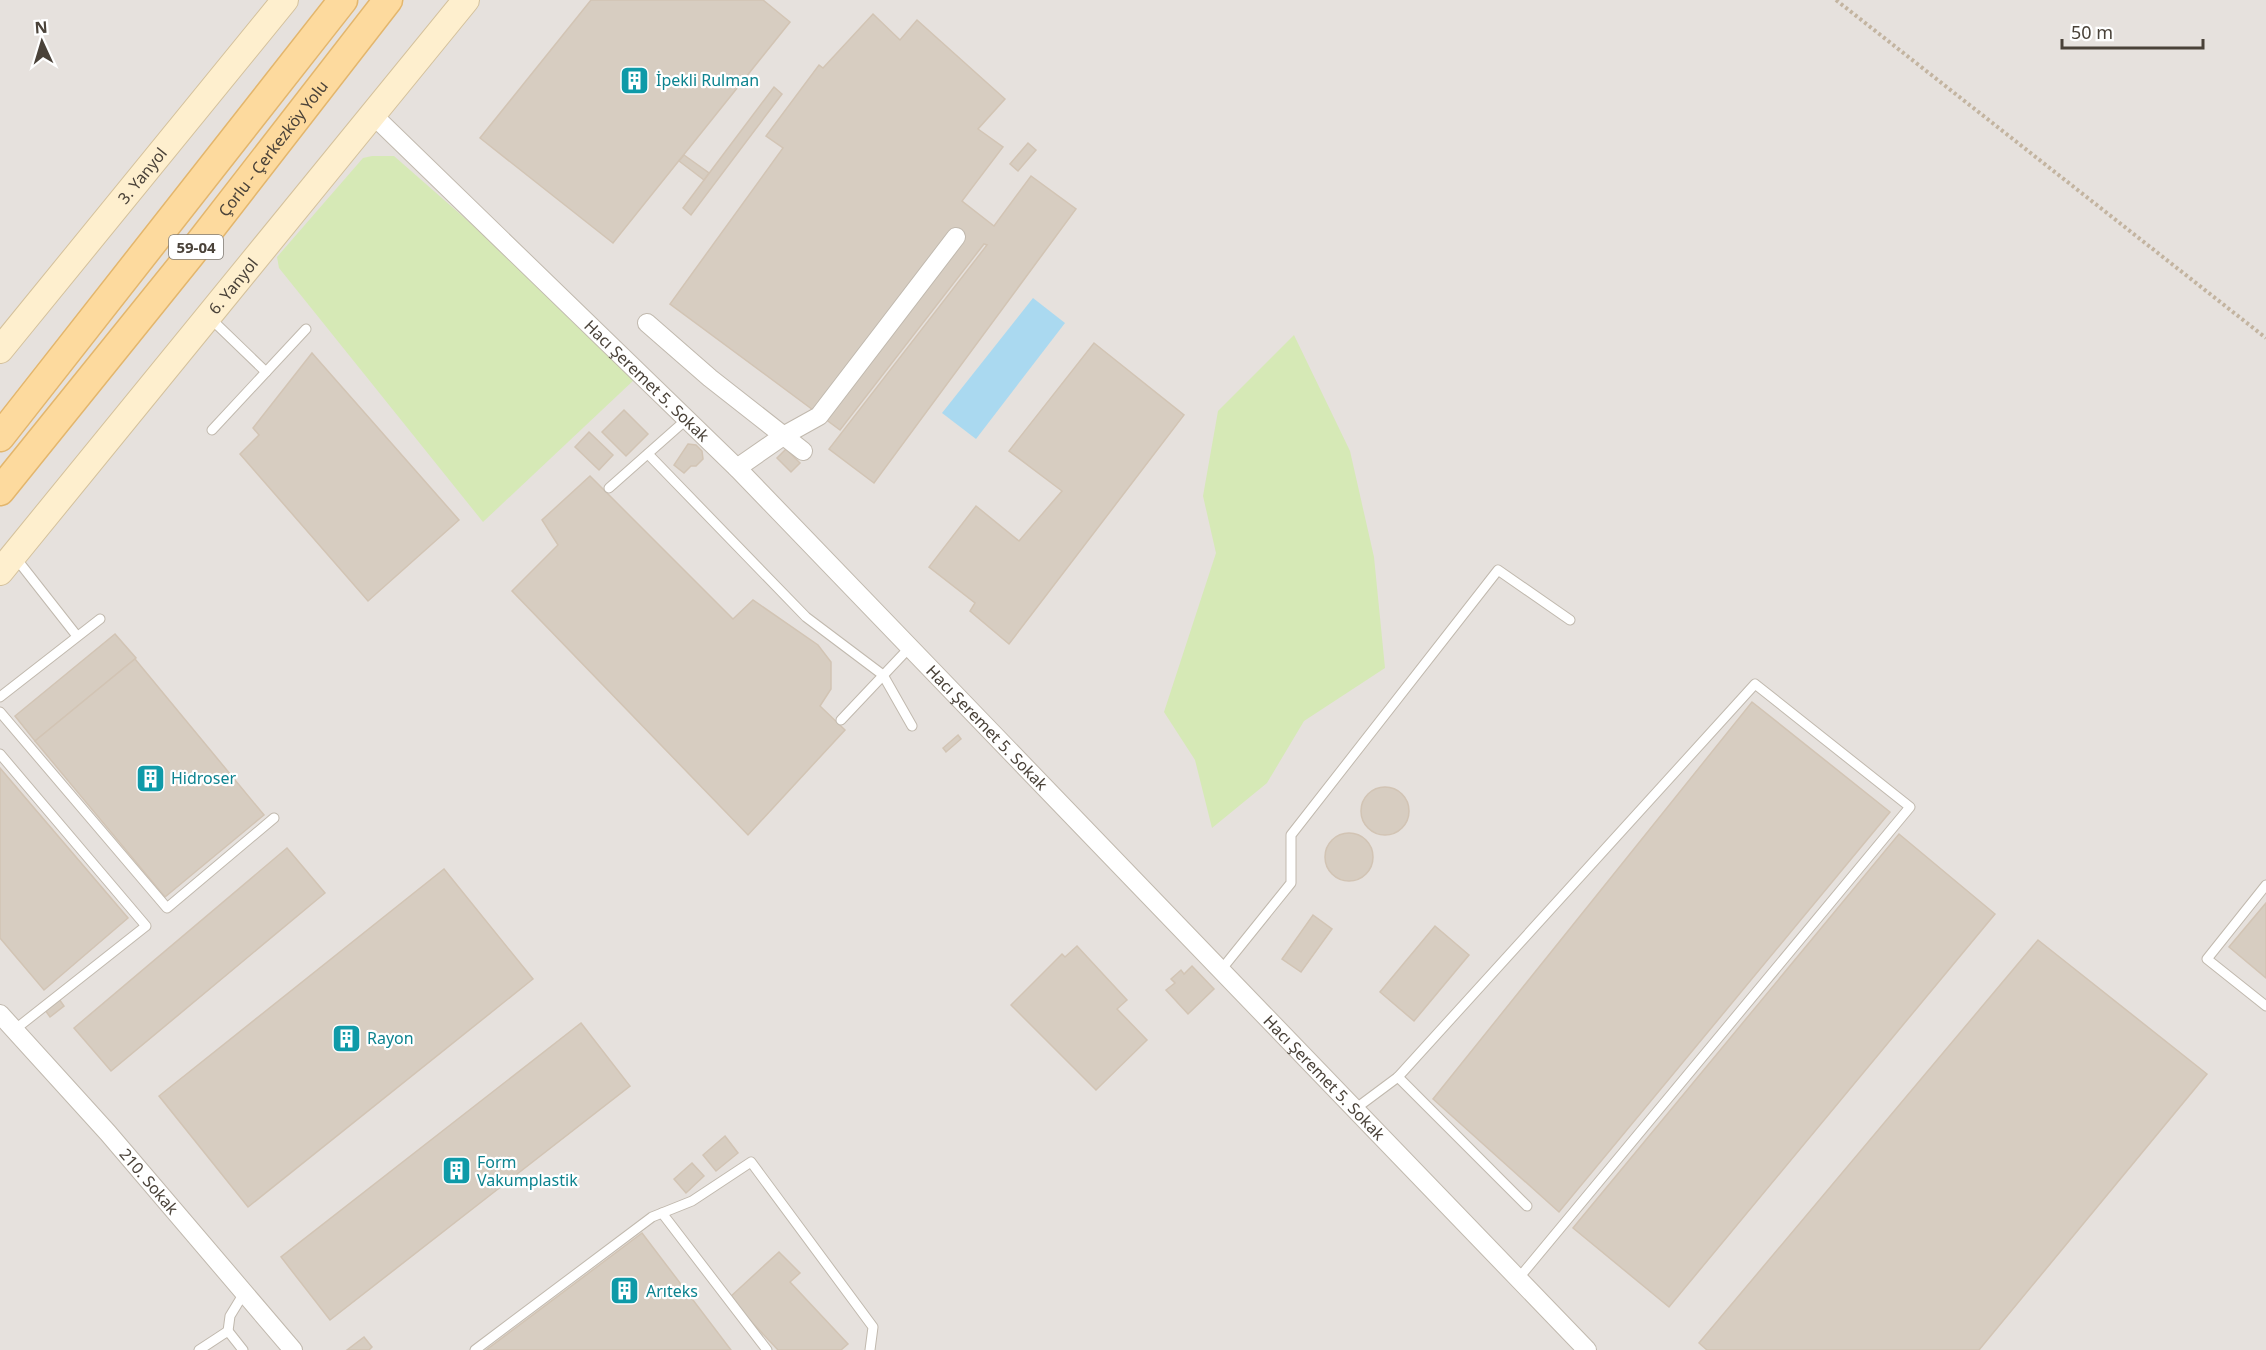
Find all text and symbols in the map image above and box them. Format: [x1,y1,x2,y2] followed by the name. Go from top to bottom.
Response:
[12,12,72,72] north arrow
[2062,12,2203,50] scale bar
[34,16,48,38] text: N
[2071,20,2113,44] text: 50 m
[619,64,651,96] building icon: İpekli Rulman
[656,69,759,91] place label: İpekli Rulman
[213,76,333,221] street label: Çorlu - Çerkezköy Yolu
[112,143,172,208] street label: 3. Yanyol
[169,235,223,259] road number: 59-04
[203,253,263,319] street label: 6. Yanyol
[580,315,714,447] street label: Hacı Şeremet 5. Sokak
[921,660,1053,795] street label: Hacı Şeremet 5. Sokak
[134,762,166,794] building icon: Hidroser
[171,767,236,789] place label: Hidroser
[1259,1010,1390,1145] street label: Hacı Şeremet 5. Sokak
[330,1022,362,1054] building icon: Rayon
[367,1027,414,1049] place label: Rayon
[115,1143,184,1219] street label: 210. Sokak
[477,1151,578,1191] place label: Form Vakumplastik
[440,1155,472,1187] building icon: Form Vakumplastik
[609,1275,641,1307] building icon: Arıteks
[646,1280,698,1302] place label: Arıteks

